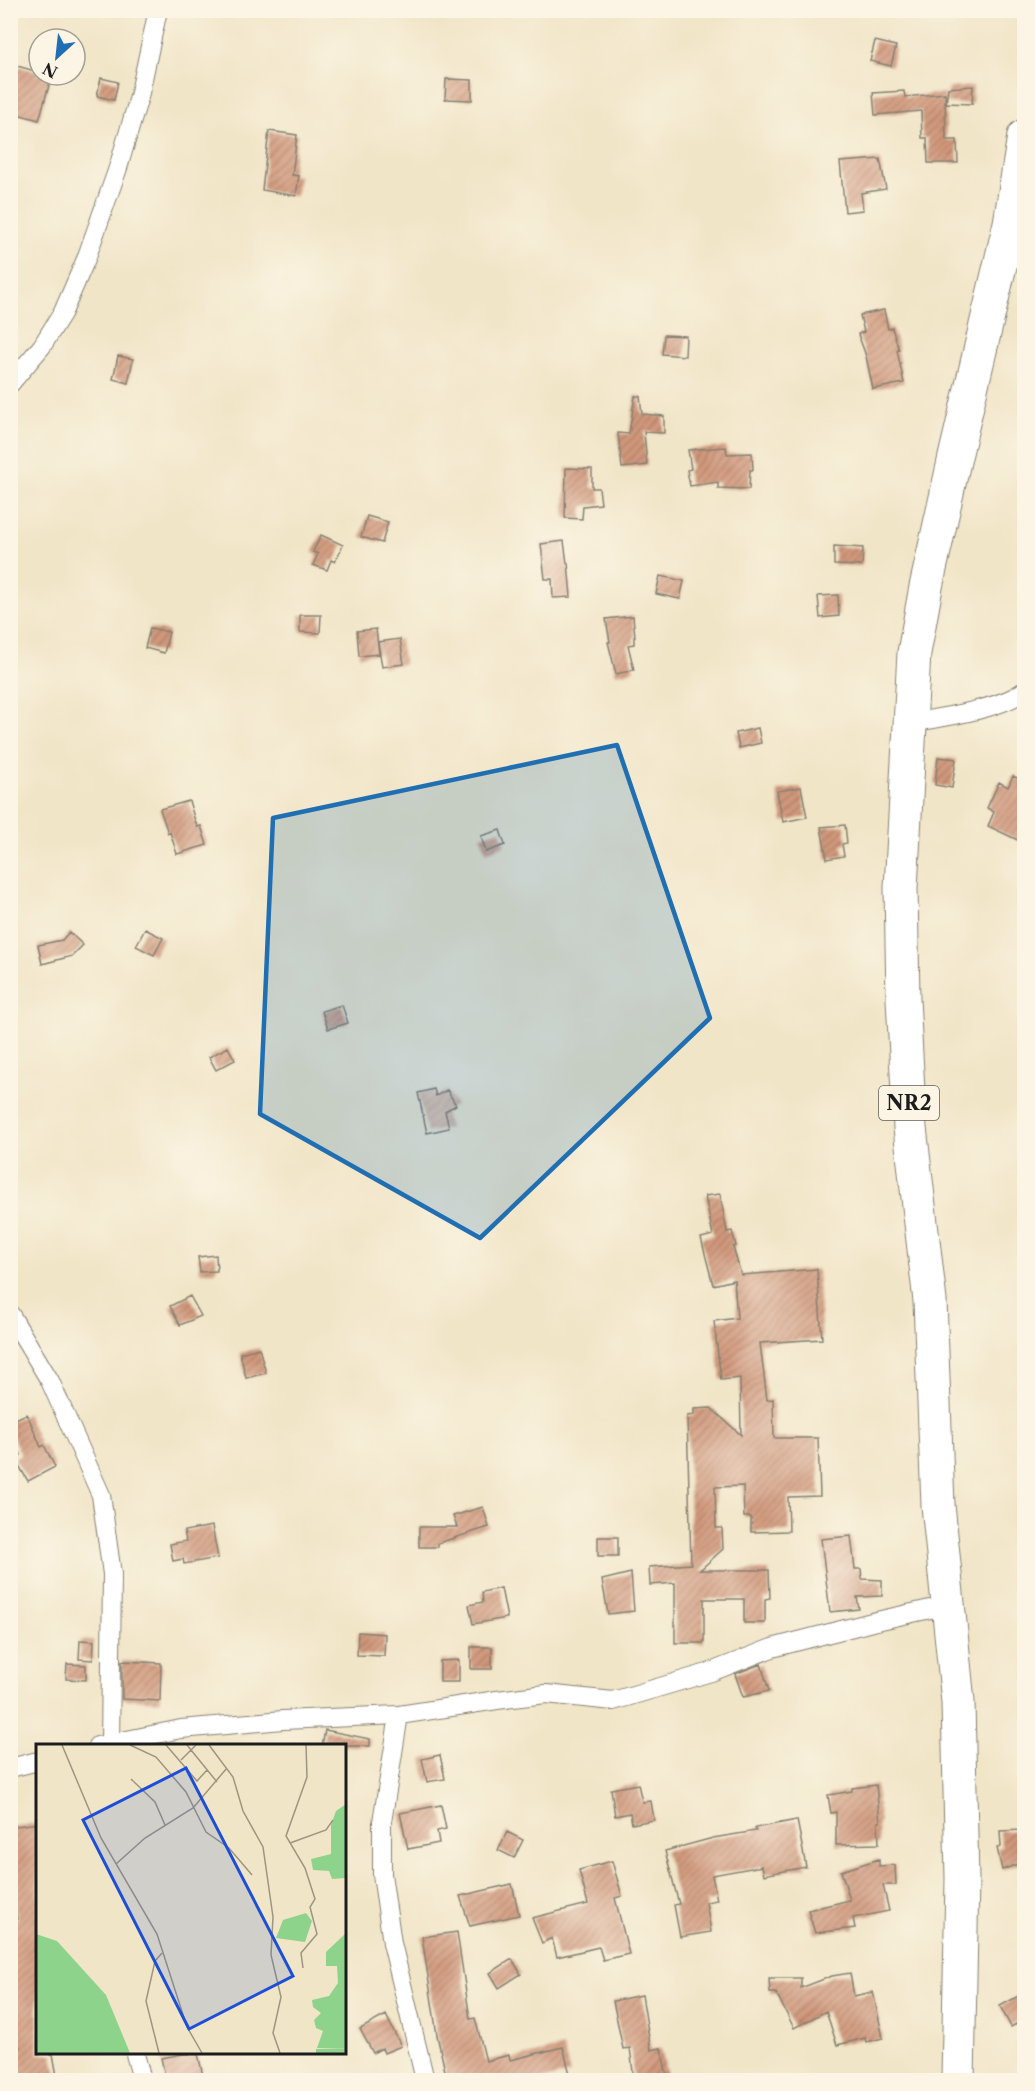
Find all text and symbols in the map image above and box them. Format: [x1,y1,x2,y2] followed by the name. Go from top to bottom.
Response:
[27,27,87,87] north arrow
[39,58,61,82] text: N
[879,1086,939,1120] road number: NR2
[36,1744,346,2055] inset map

